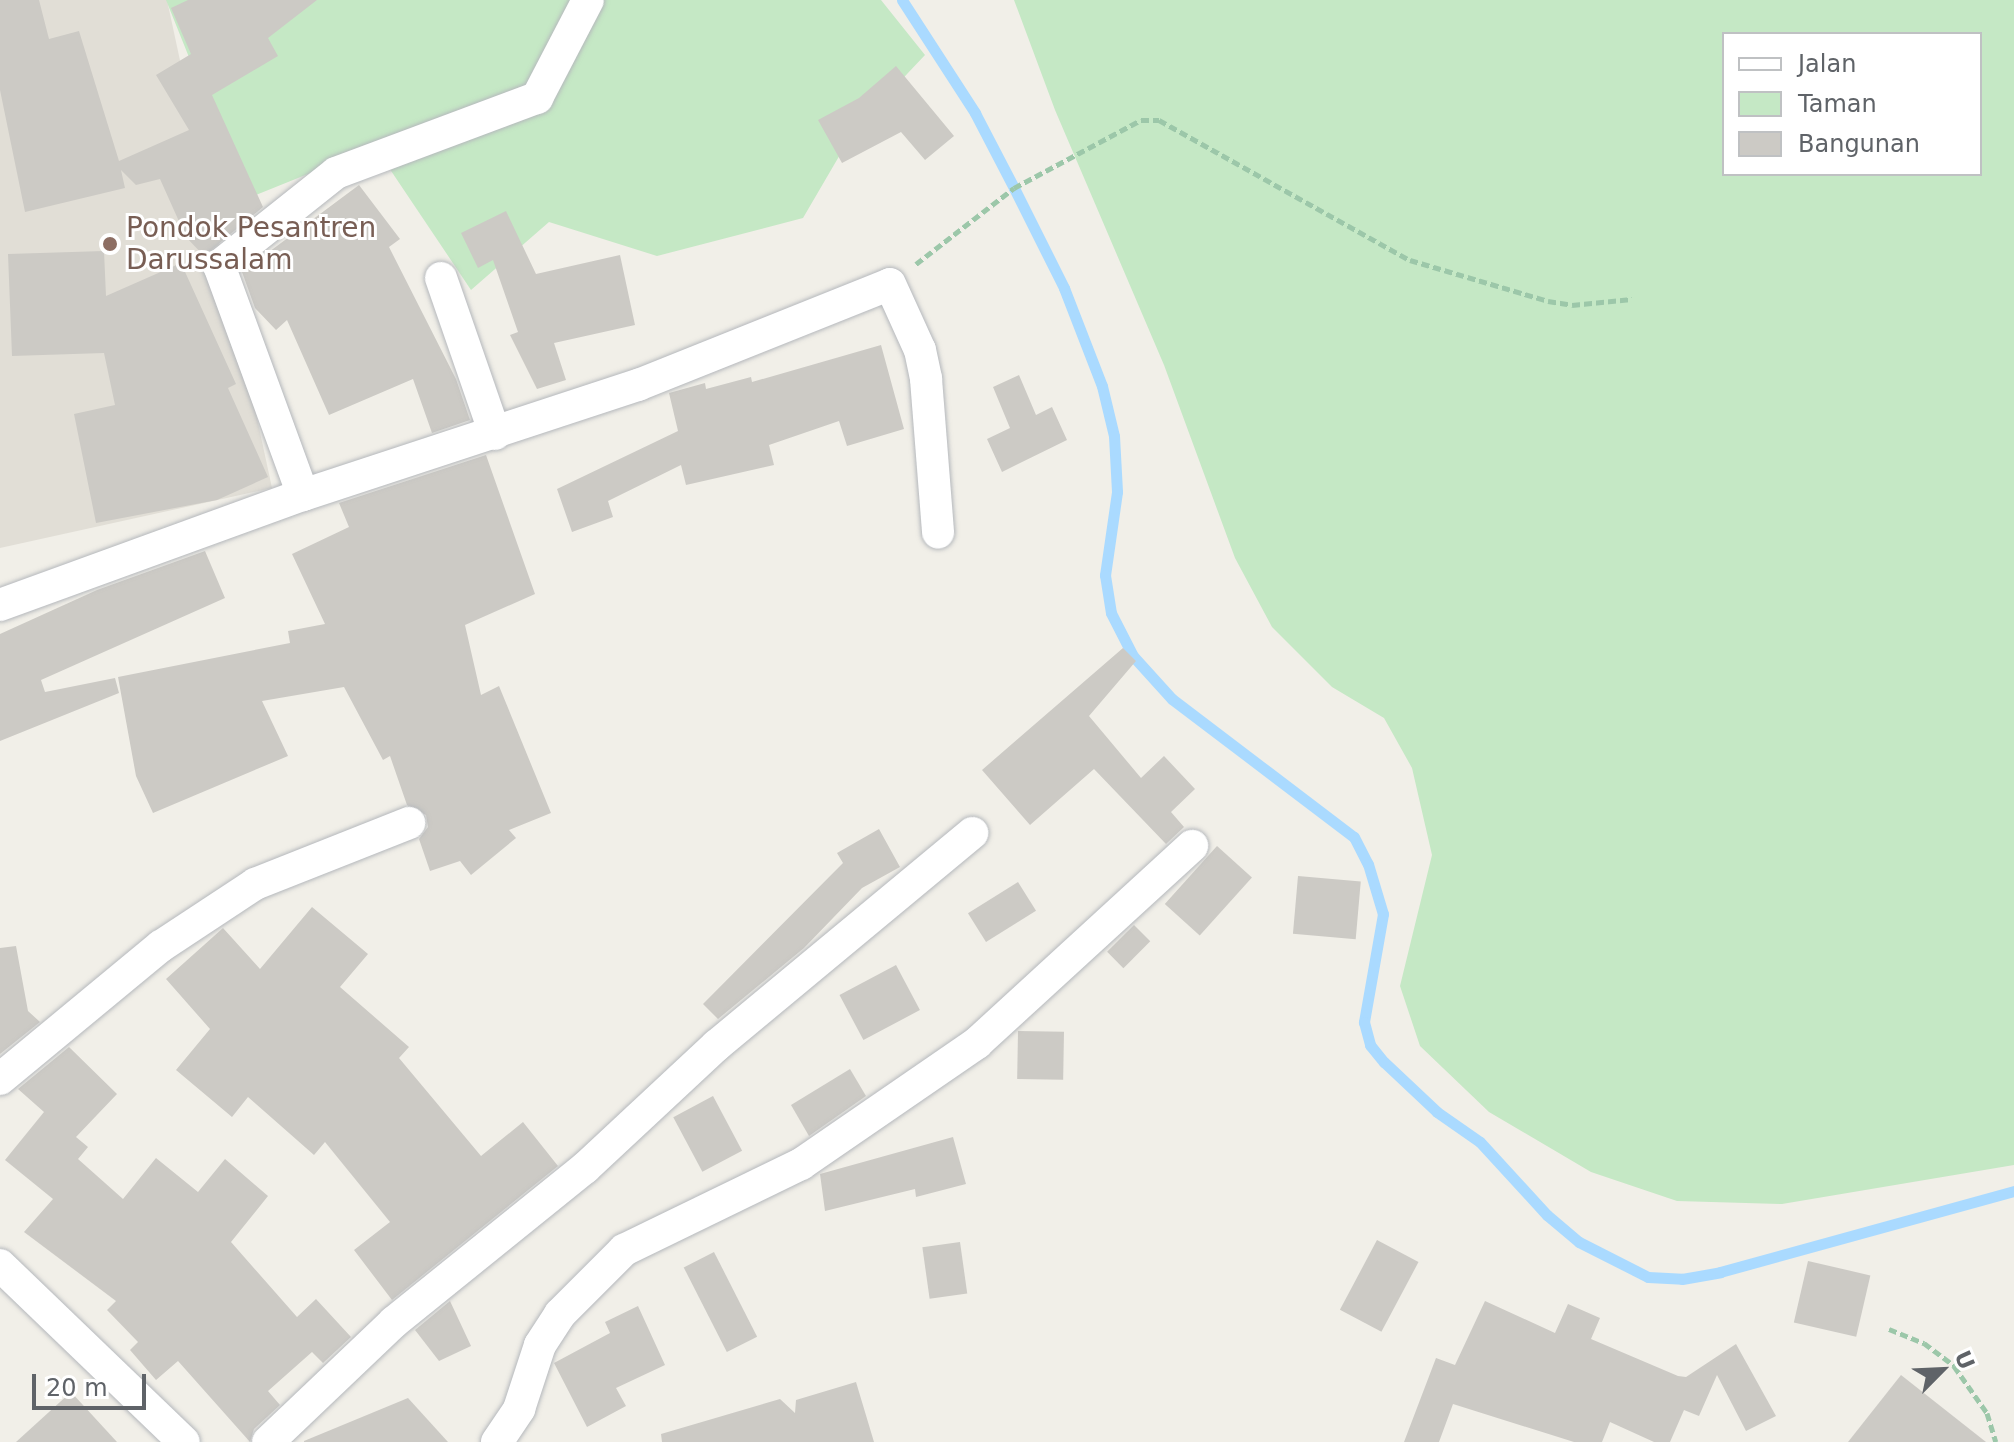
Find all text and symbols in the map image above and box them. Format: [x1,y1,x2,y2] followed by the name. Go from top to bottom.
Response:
[1722,32,1982,176] legend
[1798,50,1856,78] text: Jalan
[1798,90,1877,118] text: Taman
[1798,130,1920,158] text: Bangunan
[126,211,376,277] place label: Pondok Pesantren Darussalam
[101,235,119,253] marker: Pondok Pesantren Darussalam
[1902,1330,1982,1410] north arrow
[1949,1347,1979,1373] text: U
[36,1358,150,1408] scale bar
[46,1374,108,1402] text: 20 m

